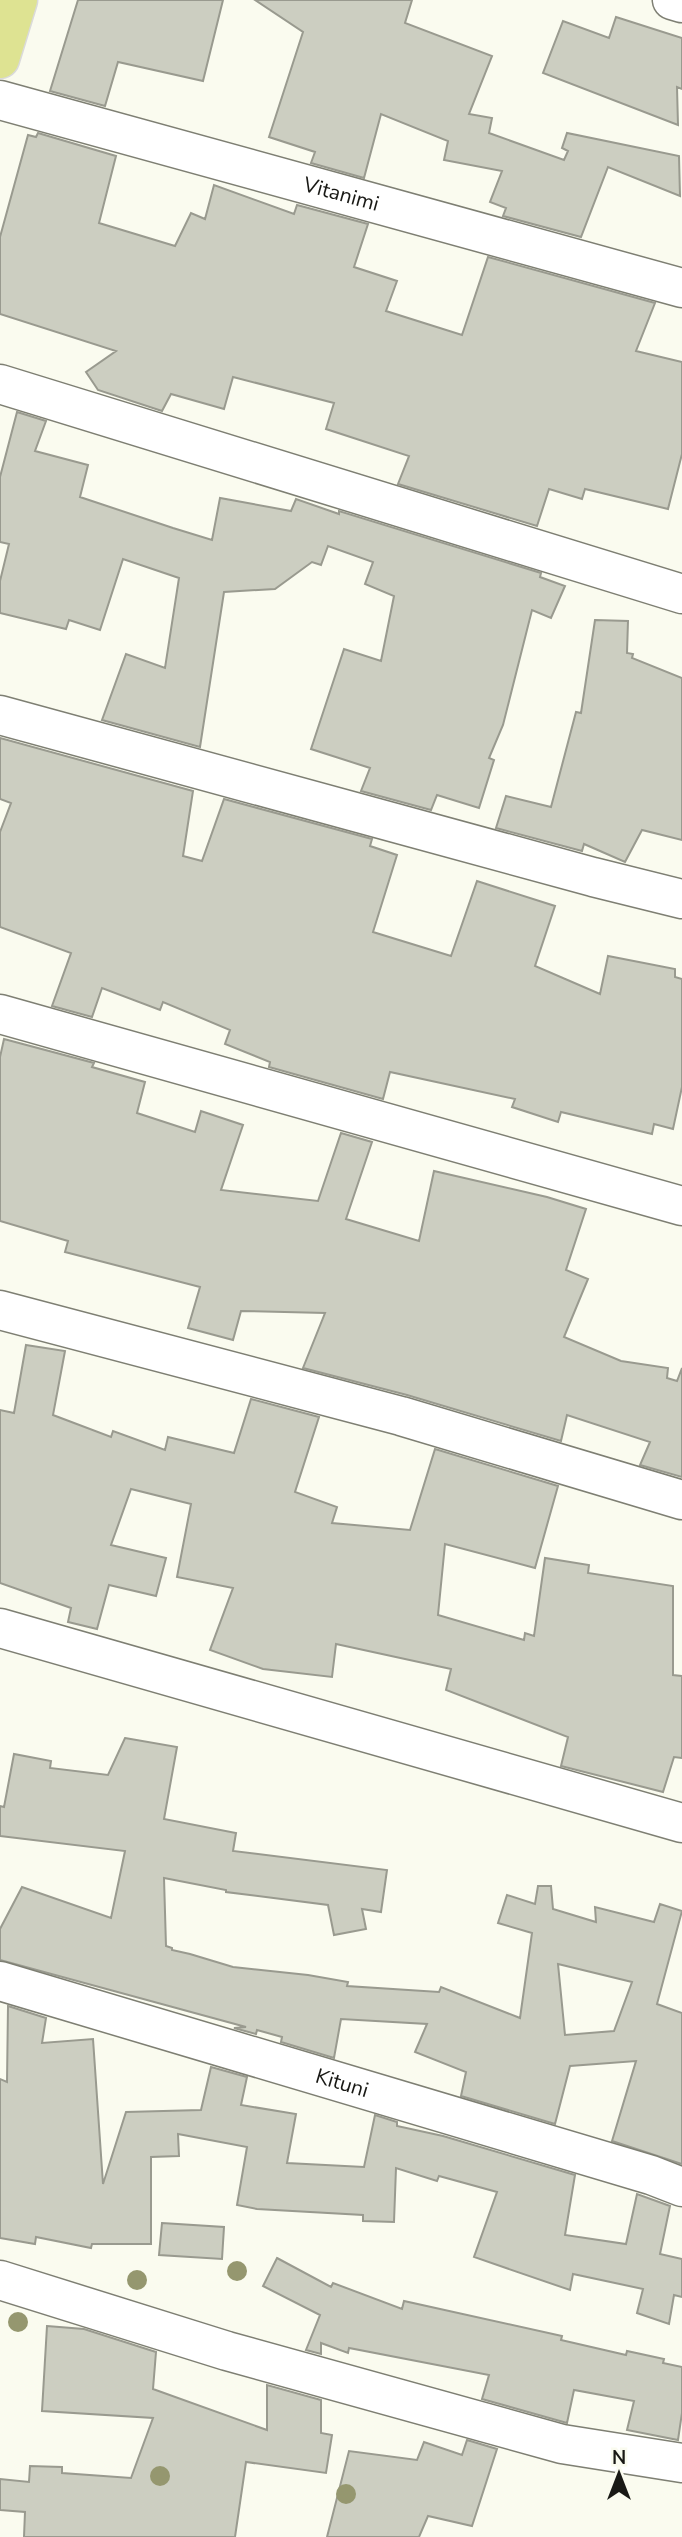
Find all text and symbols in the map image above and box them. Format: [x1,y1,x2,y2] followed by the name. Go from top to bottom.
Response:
[299,170,382,218] street label: Vitanimi
[312,2062,372,2104] street label: Kituni
[584,2439,654,2509] north arrow
[612,2445,626,2471] text: N

